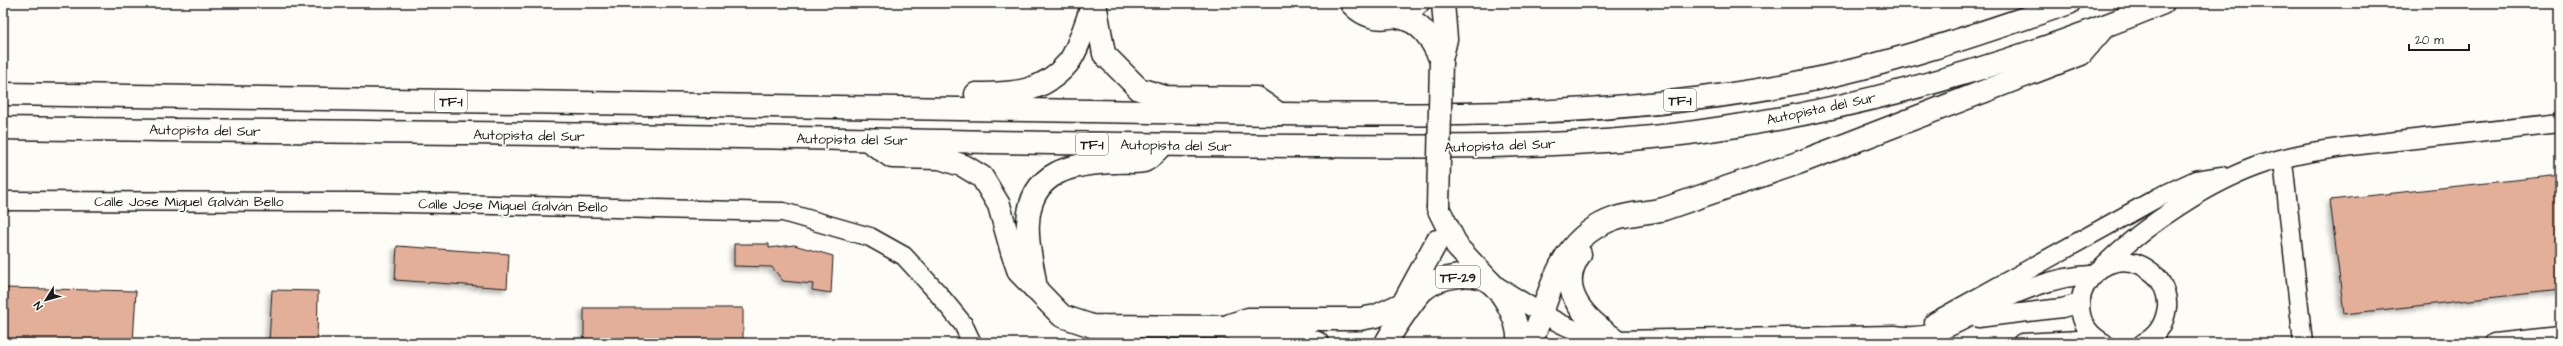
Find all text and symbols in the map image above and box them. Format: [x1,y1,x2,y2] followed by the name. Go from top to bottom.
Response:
[2409,26,2469,52] scale bar
[2415,32,2444,49] text: 20 m
[1765,88,1878,130] street label: Autopista del Sur
[1664,89,1696,111] road number: TF-1
[435,90,467,112] road number: TF-1
[149,120,261,142] street label: Autopista del Sur
[473,125,585,147] street label: Autopista del Sur
[796,129,908,151] street label: Autopista del Sur
[1076,133,1108,155] road number: TF-1
[1444,134,1556,158] street label: Autopista del Sur
[1120,135,1232,157] street label: Autopista del Sur
[94,192,284,212] street label: Calle Jose Miguel Galván Bello
[418,194,608,218] street label: Calle Jose Miguel Galván Bello
[1436,266,1480,288] road number: TF-29
[26,280,66,320] north arrow
[30,298,46,313] text: N

